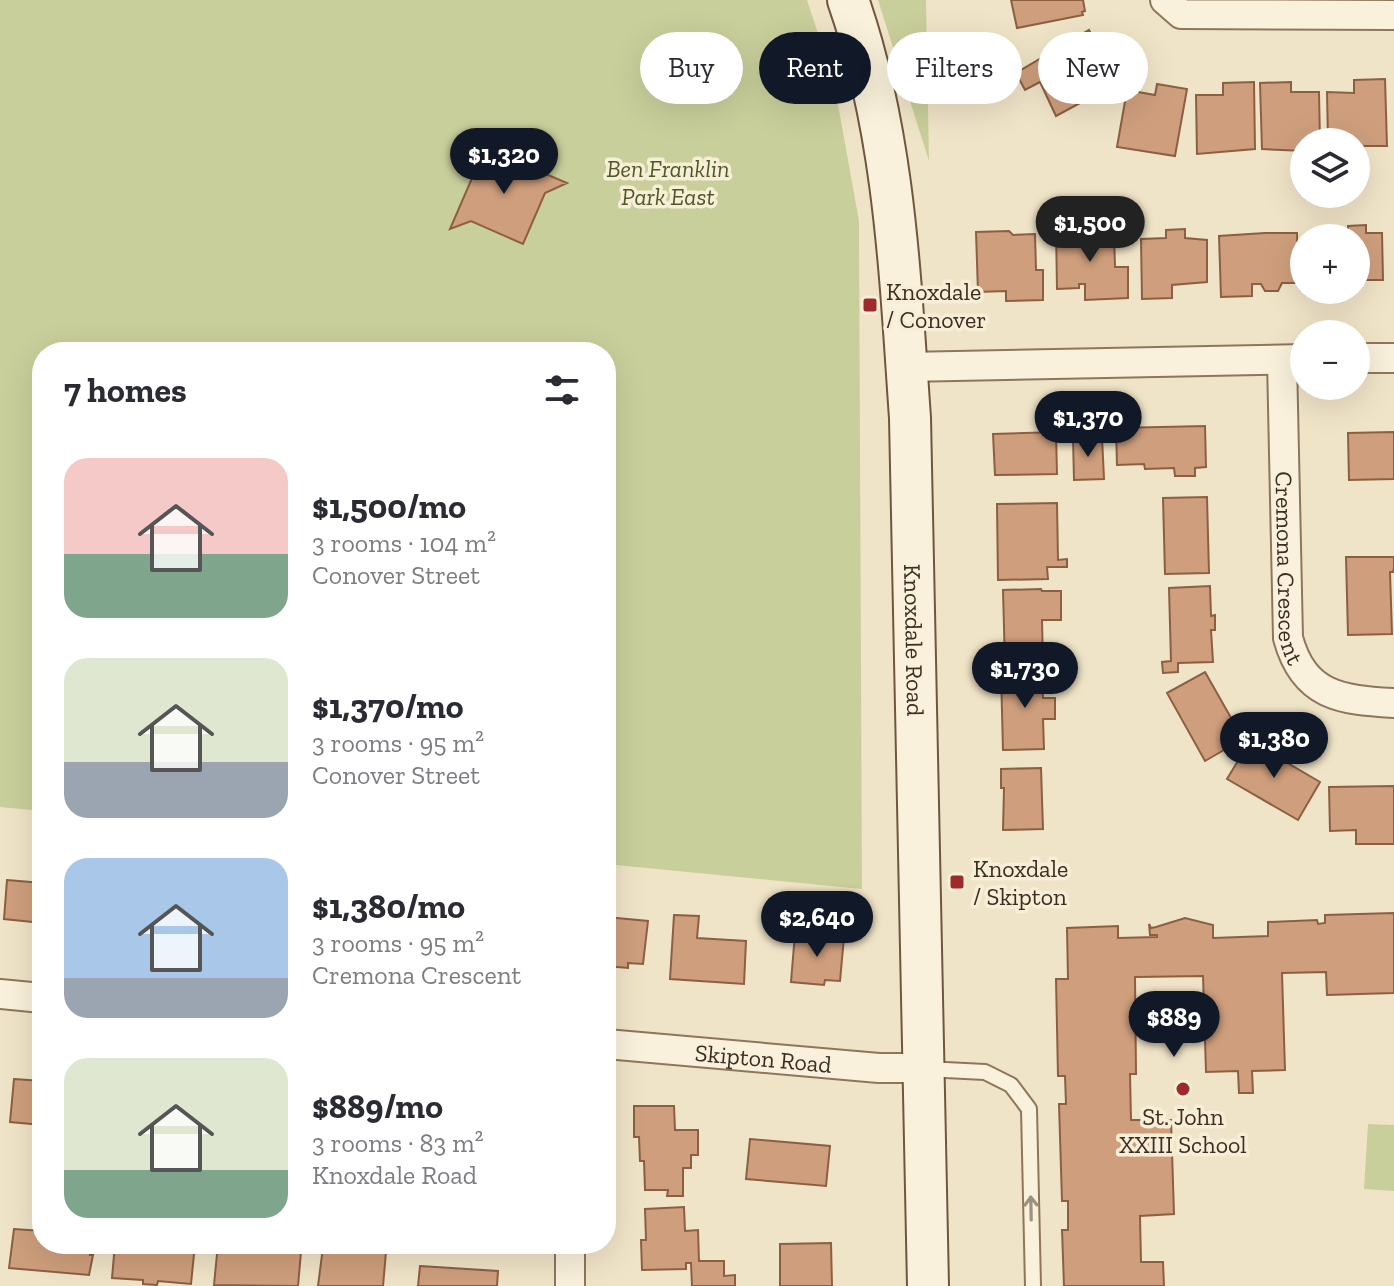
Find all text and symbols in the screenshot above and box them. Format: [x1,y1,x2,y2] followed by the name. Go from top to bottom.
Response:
[640,32,743,104] chip: Buy
[759,32,871,104] chip: Rent
[887,32,1022,104] chip: Filters
[1038,32,1148,104] chip: New
[439,128,569,196] pin: $1,320
[1290,128,1370,400] map controls
[1290,128,1370,208] button: layers
[468,138,540,170] text: $1,320
[606,154,730,211] park label: Ben Franklin Park East
[1025,196,1155,264] pin: $1,500
[1054,206,1126,238] text: $1,500
[1290,224,1370,304] button: +
[886,277,986,334] place label: Knoxdale / Conover
[861,296,879,314] marker: Knoxdale / Conover
[1290,320,1370,400] button: −
[540,368,584,412] icon: filters
[64,370,187,411] text: 7 homes
[1023,391,1153,459] pin: $1,370
[1053,401,1123,433] text: $1,370
[1270,471,1311,669] street label: Cremona Crescent
[312,486,466,527] text: $1,500/mo
[128,490,224,586] icon: home
[312,527,496,559] text: 3 rooms · 104 m²
[312,559,480,591] text: Conover Street
[899,563,931,717] street label: Knoxdale Road
[960,642,1090,710] pin: $1,730
[990,652,1060,684] text: $1,730
[312,686,464,727] text: $1,370/mo
[128,690,224,786] icon: home
[1209,712,1339,780] pin: $1,380
[1238,722,1310,754] text: $1,380
[312,727,484,759] text: 3 rooms · 95 m²
[312,759,480,791] text: Conover Street
[973,854,1068,911] place label: Knoxdale / Skipton
[948,873,966,891] marker: Knoxdale / Skipton
[312,886,465,927] text: $1,380/mo
[128,890,224,986] icon: home
[752,891,882,959] pin: $2,640
[779,901,855,933] text: $2,640
[312,927,484,959] text: 3 rooms · 95 m²
[312,959,521,991] text: Cremona Crescent
[1127,991,1221,1059] pin: $889
[1147,1001,1201,1033] text: $889
[694,1037,833,1078] street label: Skipton Road
[1174,1080,1192,1098] marker: St. John XXIII School
[312,1086,443,1127] text: $889/mo
[128,1090,224,1186] icon: home
[1119,1102,1247,1159] place label: St. John XXIII School
[312,1127,484,1159] text: 3 rooms · 83 m²
[312,1159,477,1191] text: Knoxdale Road
[1023,1195,1039,1222] one-way arrow

